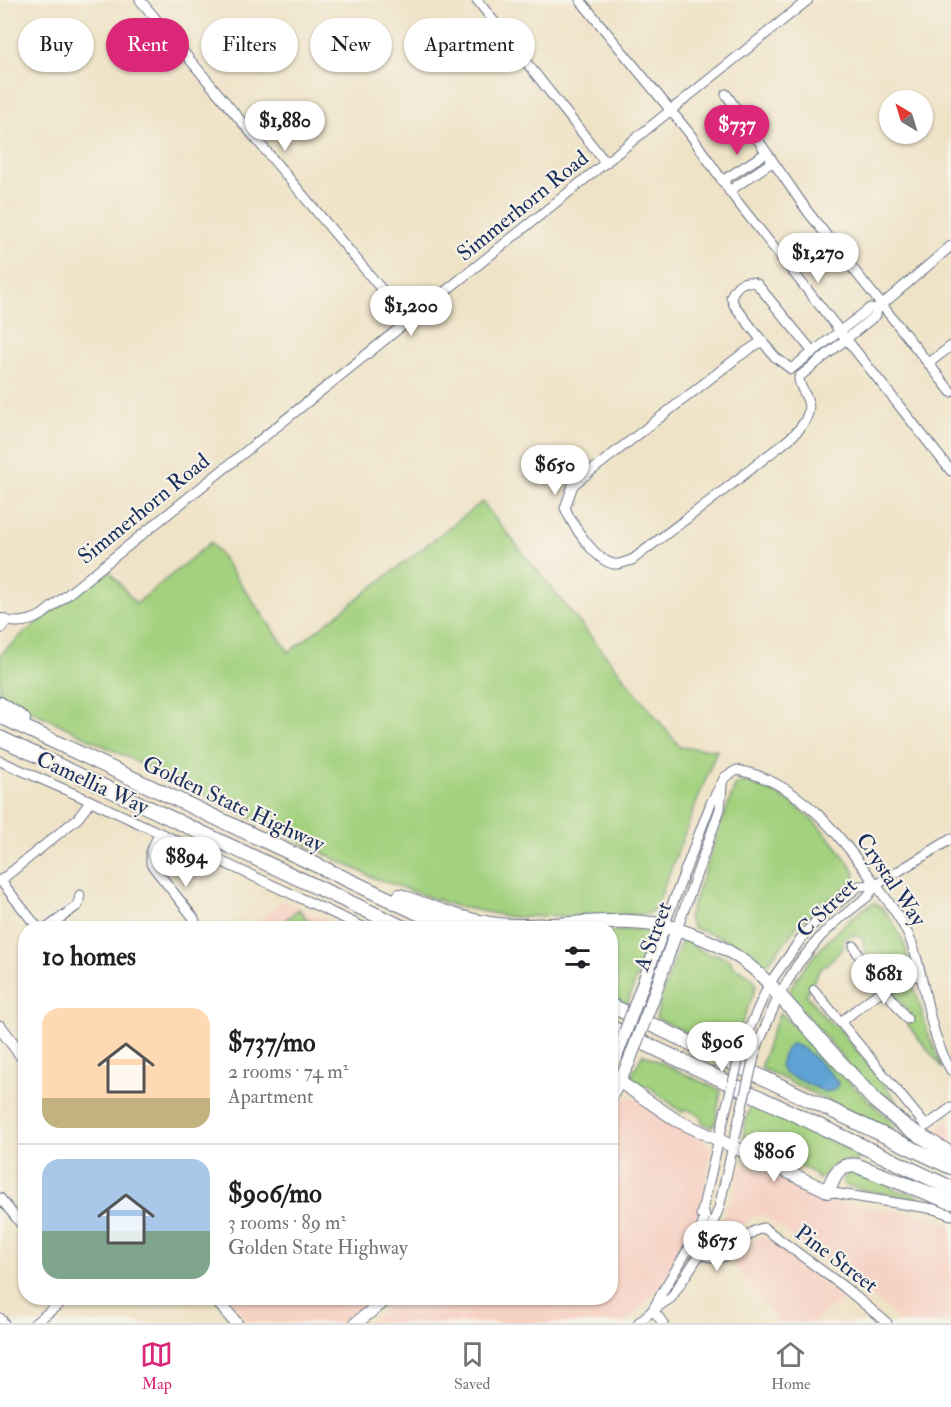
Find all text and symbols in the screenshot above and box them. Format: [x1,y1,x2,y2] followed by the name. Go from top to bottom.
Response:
[18,18,94,72] chip: Buy
[106,18,189,72] chip: Rent
[201,18,298,72] chip: Filters
[310,18,392,72] chip: New
[404,18,535,72] chip: Apartment
[879,90,933,144] north arrow
[879,90,933,144] map controls
[236,101,334,152] pin: $1,880
[701,105,773,156] pin: $737
[259,108,311,133] text: $1,880
[718,112,756,137] text: $737
[451,144,594,268] street label: Simmerhorn Road
[769,233,867,284] pin: $1,270
[792,240,844,265] text: $1,270
[362,286,460,337] pin: $1,200
[384,293,438,318] text: $1,200
[519,445,591,496] pin: $650
[72,447,215,571] street label: Simmerhorn Road
[535,452,575,477] text: $650
[32,745,154,821] street label: Camellia Way
[138,749,329,859] street label: Golden State Highway
[850,827,933,932] street label: Crystal Way
[150,837,222,888] pin: $894
[165,844,207,869] text: $894
[790,872,863,943] street label: C Street
[627,898,678,976] street label: A Street
[42,941,136,973] text: 10 homes
[561,941,594,974] icon: filters
[848,954,920,1005] pin: $681
[865,961,903,986] text: $681
[686,1022,758,1073] pin: $906
[228,1027,316,1059] text: $737/mo
[701,1029,743,1054] text: $906
[90,1032,162,1104] icon: home
[228,1059,349,1084] text: 2 rooms · 74 m²
[228,1084,313,1109] text: Apartment
[738,1132,810,1183] pin: $806
[753,1139,795,1164] text: $806
[228,1178,322,1210] text: $906/mo
[90,1183,162,1255] icon: home
[228,1210,346,1235] text: 3 rooms · 89 m²
[789,1218,883,1299] street label: Pine Street
[681,1221,753,1272] pin: $675
[697,1228,737,1253] text: $675
[228,1235,408,1260] text: Golden State Highway
[140,1338,173,1394] tab: Map
[454,1338,490,1394] tab: Saved
[771,1338,811,1394] tab: Home

